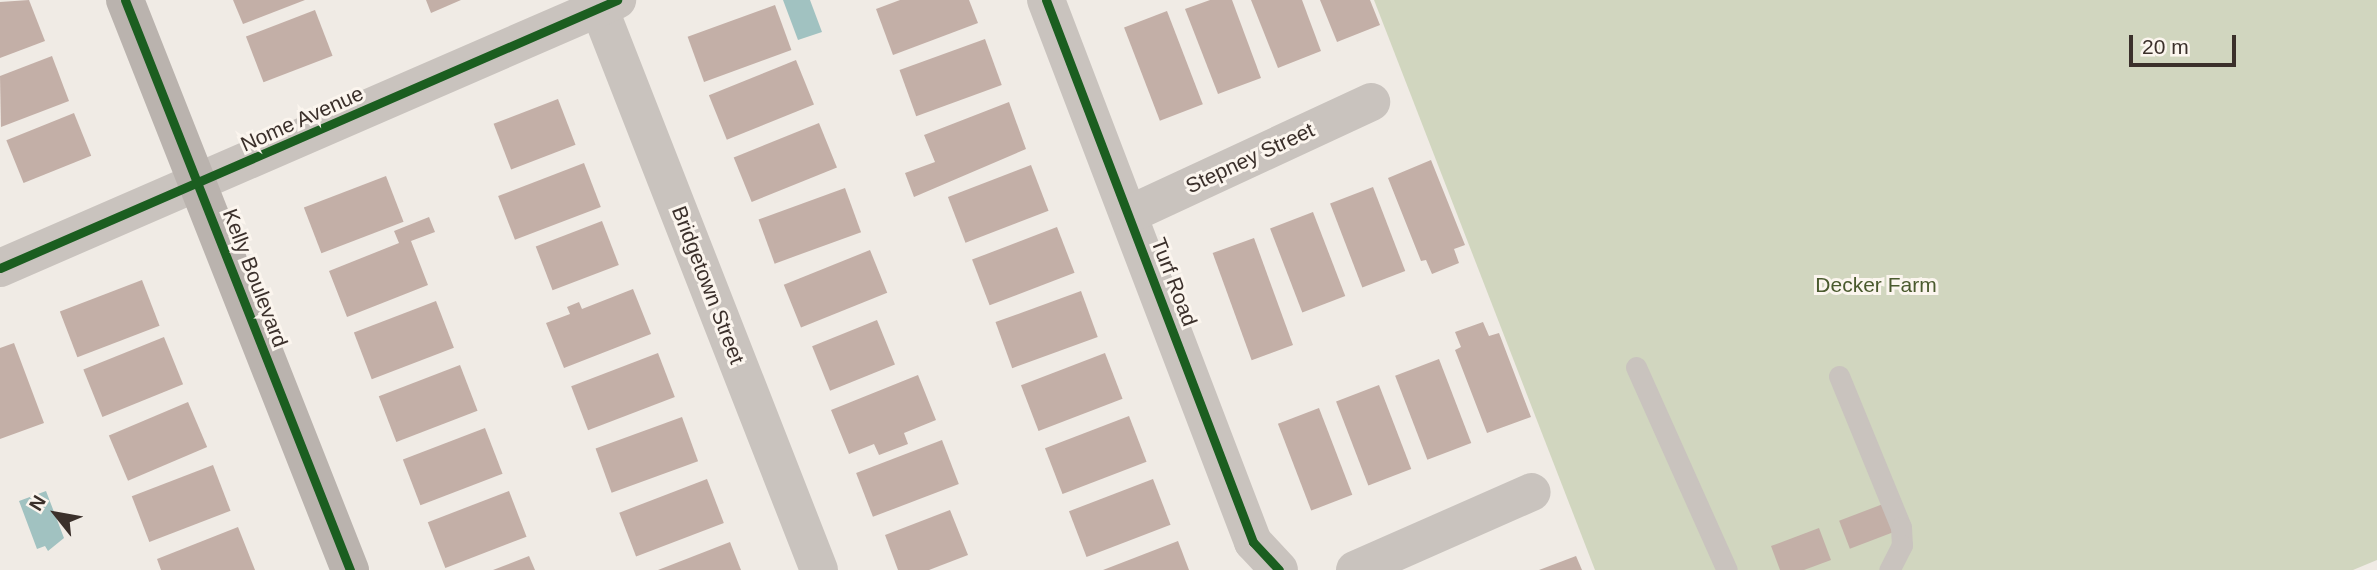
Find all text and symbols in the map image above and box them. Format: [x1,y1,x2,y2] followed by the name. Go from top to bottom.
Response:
[2132,21,2239,65] scale bar
[2142,35,2189,58] text: 20 m
[236,81,368,157] street label: Nome Avenue
[1182,117,1318,199] street label: Stepney Street
[666,203,750,367] street label: Bridgetown Street
[217,205,293,351] street label: Kelly Boulevard
[1146,234,1202,330] street label: Turf Road
[1815,272,1937,298] park label: Decker Farm
[21,479,91,549] north arrow
[25,492,50,514] text: N

